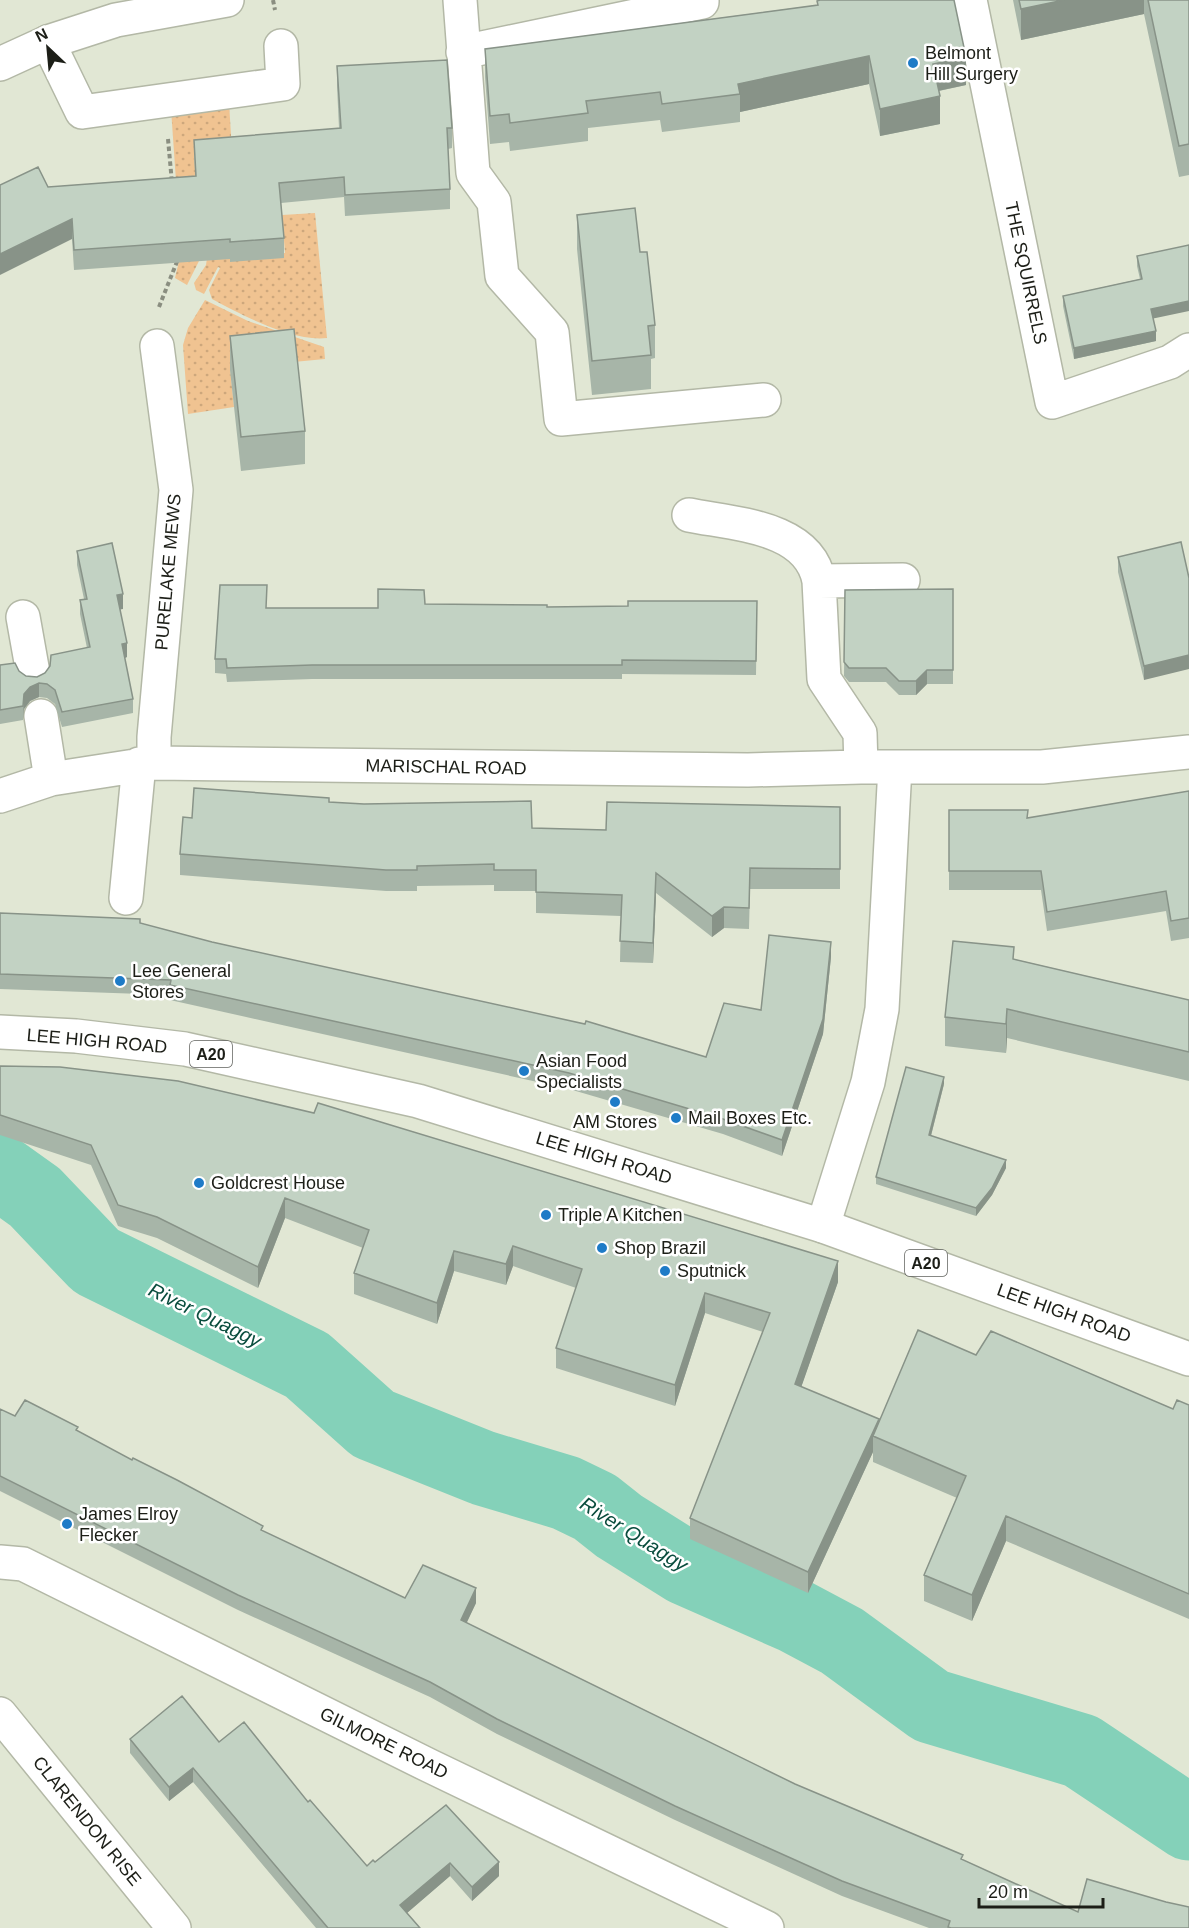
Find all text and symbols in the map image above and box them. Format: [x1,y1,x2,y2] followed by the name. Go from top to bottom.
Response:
[18,18,78,78] north arrow
[33,25,51,45] text: N
[925,43,1018,84] place label: Belmont Hill Surgery
[906,56,920,70] marker: Belmont Hill Surgery
[1001,200,1051,346] street label: THE SQUIRRELS
[151,493,185,651] street label: PURELAKE MEWS
[365,756,527,778] street label: MARISCHAL ROAD
[132,961,231,1002] place label: Lee General Stores
[113,974,127,988] marker: Lee General Stores
[26,1025,168,1057] street label: LEE HIGH ROAD
[190,1041,232,1067] road number: A20
[536,1051,627,1092] place label: Asian Food Specialists
[517,1064,531,1078] marker: Asian Food Specialists
[608,1095,622,1109] marker: AM Stores
[688,1108,812,1128] place label: Mail Boxes Etc.
[669,1111,683,1125] marker: Mail Boxes Etc.
[573,1112,657,1132] place label: AM Stores
[534,1128,674,1188] street label: LEE HIGH ROAD
[211,1173,345,1193] place label: Goldcrest House
[192,1176,206,1190] marker: Goldcrest House
[558,1205,682,1225] place label: Triple A Kitchen
[539,1208,553,1222] marker: Triple A Kitchen
[614,1238,706,1258] place label: Shop Brazil
[595,1241,609,1255] marker: Shop Brazil
[905,1250,947,1276] road number: A20
[677,1261,747,1281] place label: Sputnick
[658,1264,672,1278] marker: Sputnick
[145,1278,266,1352] water label: River Quaggy
[994,1279,1134,1347] street label: LEE HIGH ROAD
[576,1492,693,1576] water label: River Quaggy
[79,1504,178,1545] place label: James Elroy Flecker
[60,1517,74,1531] marker: James Elroy Flecker
[317,1703,451,1783] street label: GILMORE ROAD
[29,1753,145,1889] street label: CLARENDON RISE
[979,1871,1104,1909] scale bar
[988,1882,1028,1902] text: 20 m

